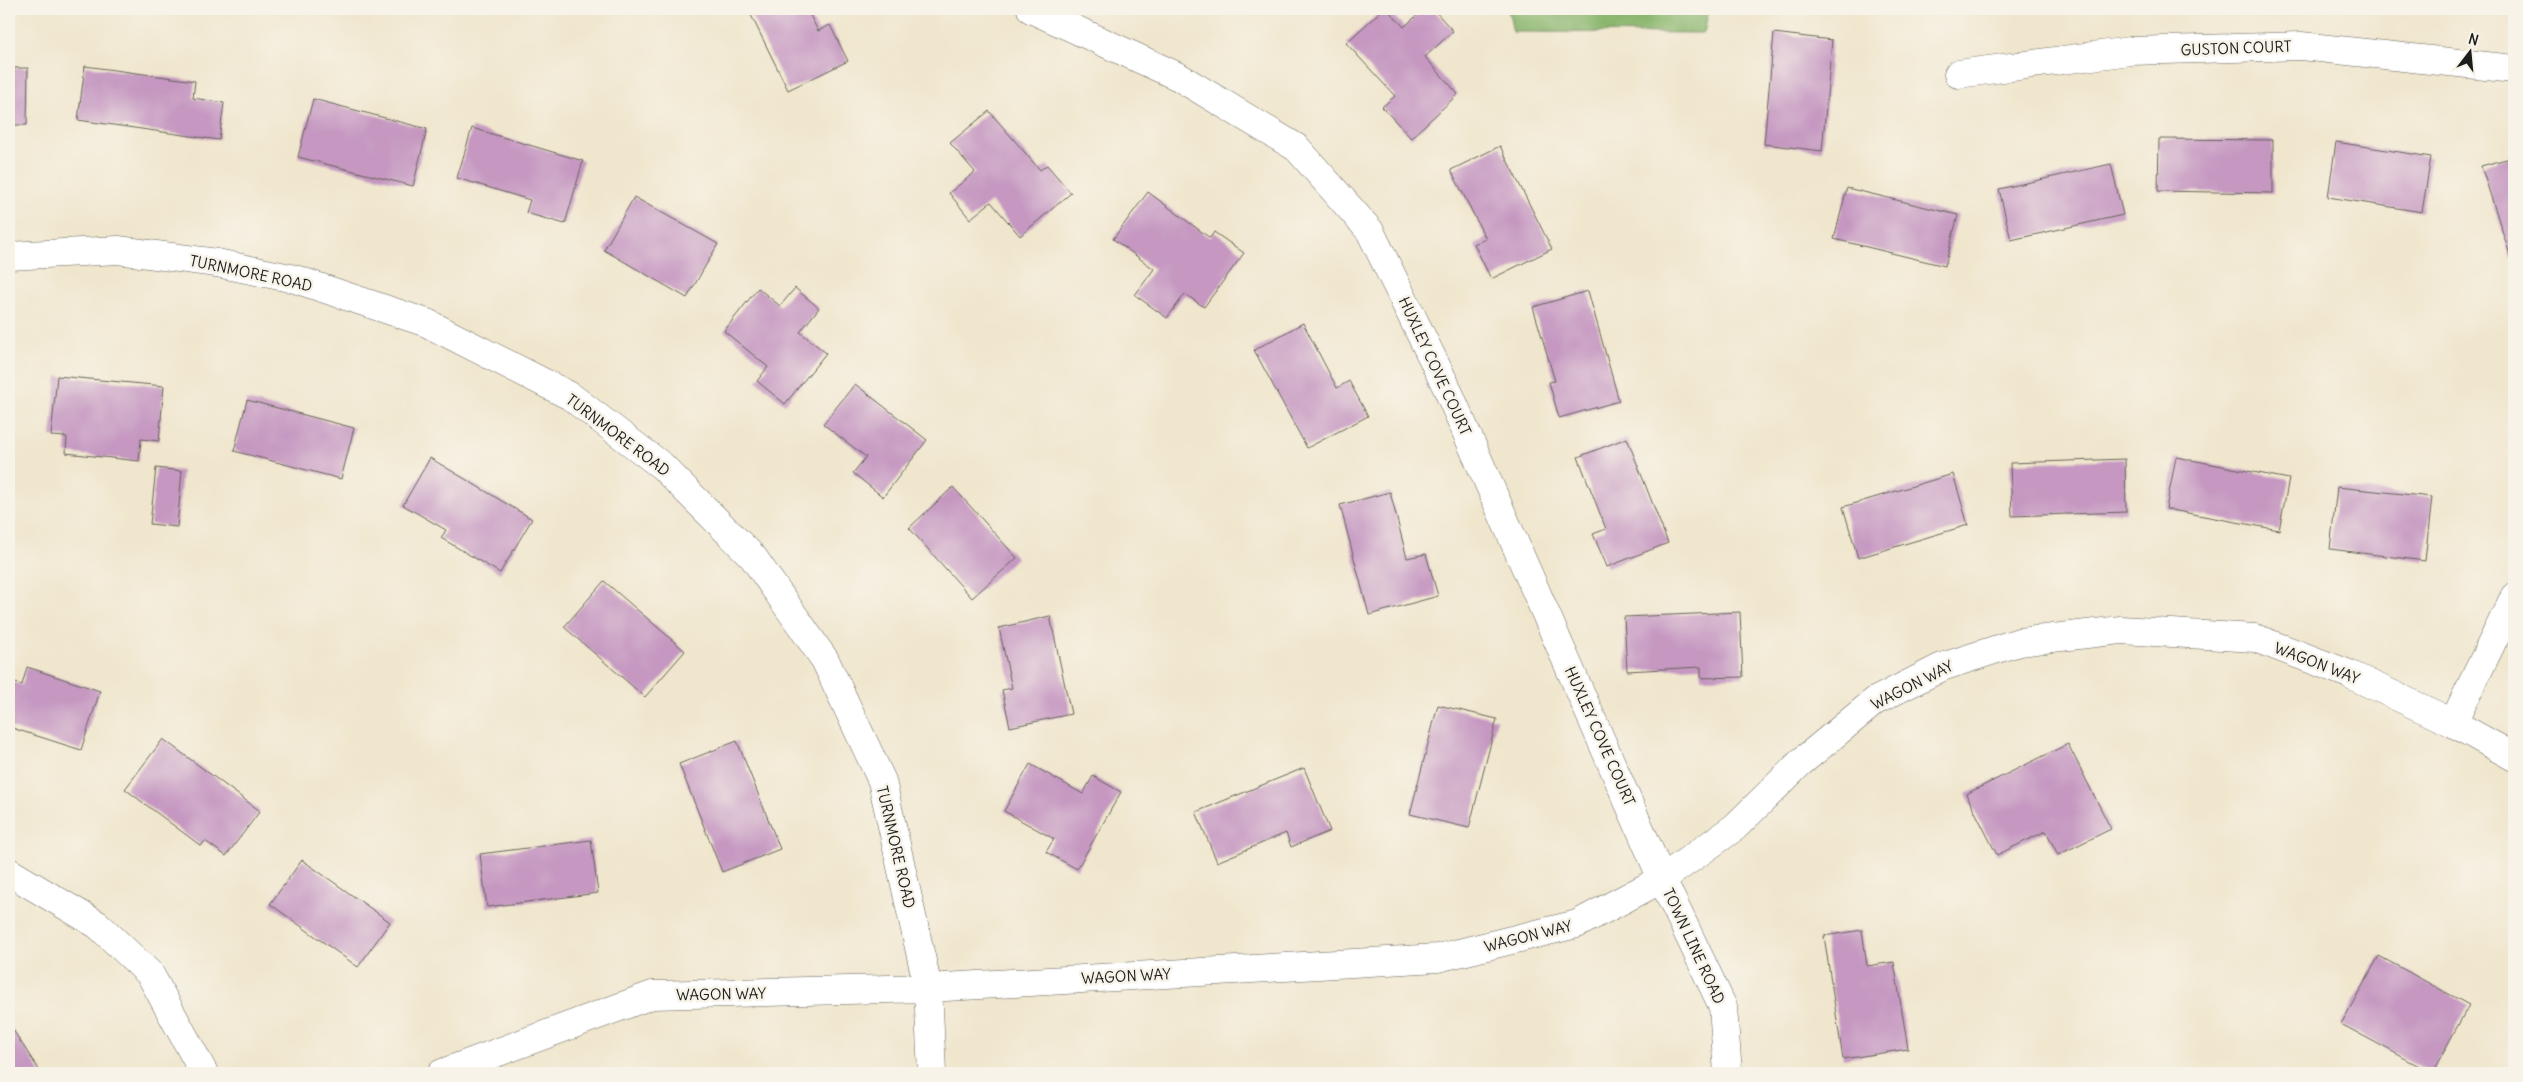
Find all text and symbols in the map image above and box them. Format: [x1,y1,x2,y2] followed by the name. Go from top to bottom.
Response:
[2446,28,2496,78] north arrow
[2466,30,2481,49] text: N
[2180,37,2292,59] street label: GUSTON COURT
[188,251,314,295] street label: TURNMORE ROAD
[1395,294,1476,438] street label: HUXLEY COVE COURT
[562,390,674,480] street label: TURNMORE ROAD
[2272,638,2363,688] street label: WAGON WAY
[1868,656,1957,714] street label: WAGON WAY
[1561,663,1639,809] street label: HUXLEY COVE COURT
[873,784,919,910] street label: TURNMORE ROAD
[1659,885,1729,1007] street label: TOWN LINE ROAD
[1482,916,1575,956] street label: WAGON WAY
[1081,964,1172,988] street label: WAGON WAY
[676,984,767,1004] street label: WAGON WAY

